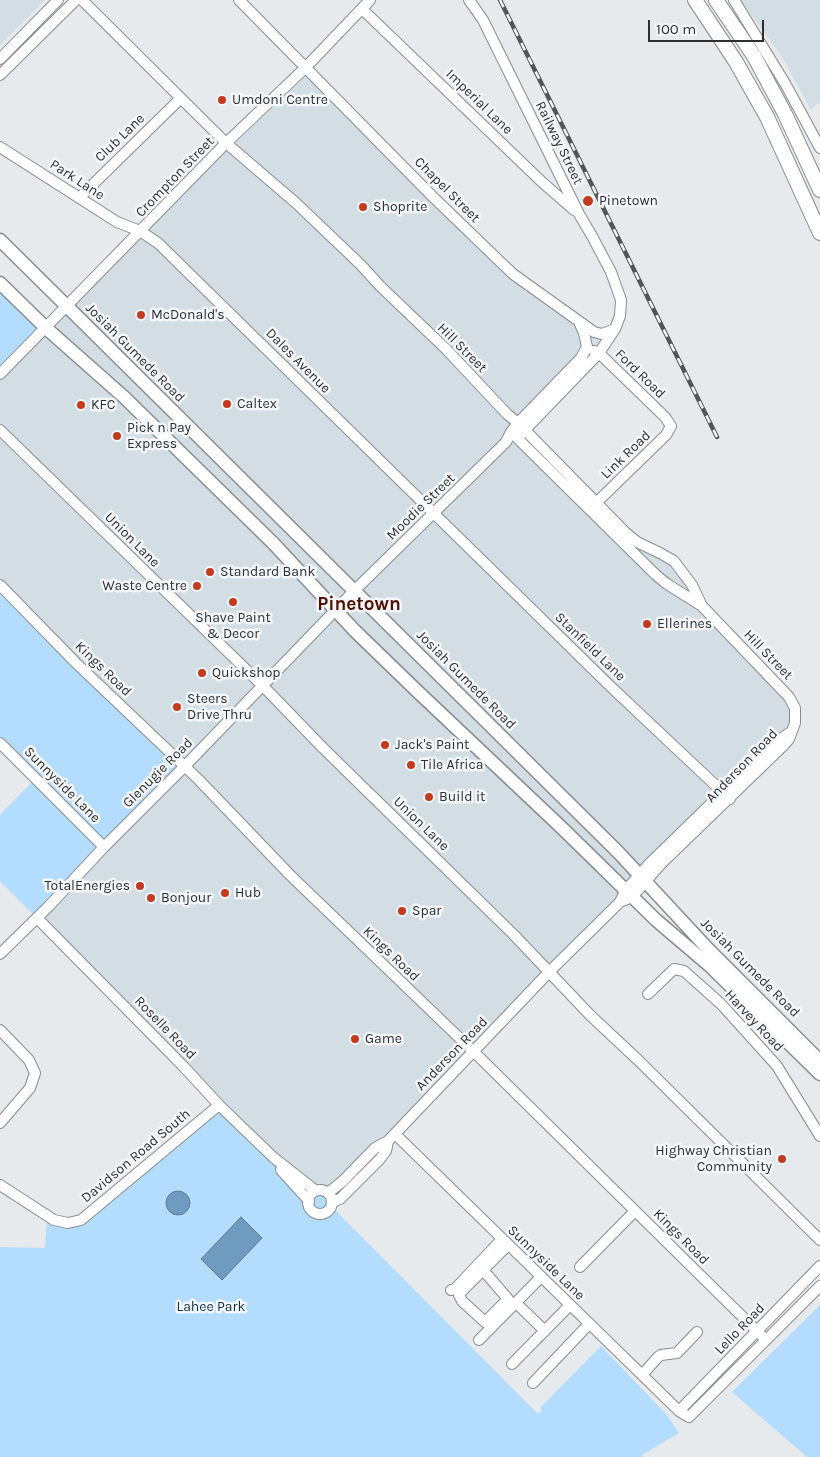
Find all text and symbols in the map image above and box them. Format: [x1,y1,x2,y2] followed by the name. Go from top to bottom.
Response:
[650,10,766,42] scale bar
[656,20,696,38] text: 100 m
[442,66,516,138] street label: Imperial Lane
[232,92,328,108] place label: Umdoni Centre
[216,94,228,106] marker: Umdoni Centre
[532,99,586,187] street label: Railway Street
[92,110,148,166] street label: Club Lane
[132,133,218,221] street label: Crompton Street
[411,154,483,226] street label: Chapel Street
[47,156,107,204] street label: Park Lane
[599,193,658,209] place label: Pinetown
[581,194,595,208] marker: Pinetown
[373,199,427,215] place label: Shoprite
[357,201,369,213] marker: Shoprite
[82,300,188,406] street label: Josiah Gumede Road
[151,307,225,323] place label: McDonald's
[135,309,147,321] marker: McDonald's
[434,320,490,376] street label: Hill Street
[262,325,334,397] street label: Dales Avenue
[611,346,669,402] street label: Ford Road
[237,396,277,412] place label: Caltex
[91,397,115,413] place label: KFC
[221,398,233,410] marker: Caltex
[75,399,87,411] marker: KFC
[127,420,191,452] place label: Pick n Pay Express
[598,427,654,483] street label: Link Road
[111,430,123,442] marker: Pick n Pay Express
[383,470,459,544] street label: Moodie Street
[101,509,163,571] street label: Union Lane
[220,564,315,580] place label: Standard Bank
[204,566,216,578] marker: Standard Bank
[102,578,187,594] place label: Waste Centre
[191,580,203,592] marker: Waste Centre
[317,594,401,616] district label: Pinetown
[227,596,239,608] marker: Shave Paint & Decor
[551,609,629,685] street label: Stanfield Lane
[195,610,271,642] place label: Shave Paint & Decor
[657,616,712,632] place label: Ellerines
[641,618,653,630] marker: Ellerines
[740,626,796,684] street label: Hill Street
[413,627,519,733] street label: Josiah Gumede Road
[71,638,135,700] street label: Kings Road
[212,665,281,681] place label: Quickshop
[196,667,208,679] marker: Quickshop
[187,691,252,724] place label: Steers Drive Thru
[171,701,183,713] marker: Steers Drive Thru
[703,726,781,806] street label: Anderson Road
[120,735,196,811] street label: Glenugie Road
[395,737,469,753] place label: Jack's Paint
[379,739,391,751] marker: Jack's Paint
[20,743,104,827] street label: Sunnyside Lane
[421,757,483,773] place label: Tile Africa
[405,759,417,771] marker: Tile Africa
[439,789,485,805] place label: Build it
[423,791,435,803] marker: Build it
[390,793,452,855] street label: Union Lane
[45,878,130,894] place label: TotalEnergies
[134,880,146,892] marker: TotalEnergies
[235,885,261,901] place label: Hub
[219,887,231,899] marker: Hub
[161,890,211,906] place label: Bonjour
[145,892,157,904] marker: Bonjour
[412,903,441,919] place label: Spar
[396,905,408,917] marker: Spar
[697,915,803,1021] street label: Josiah Gumede Road
[359,923,423,985] street label: Kings Road
[721,987,787,1055] street label: Harvey Road
[131,993,199,1063] street label: Roselle Road
[413,1014,491,1094] street label: Anderson Road
[365,1031,402,1047] place label: Game
[349,1033,361,1045] marker: Game
[78,1106,194,1206] street label: Davidson Road South
[655,1143,772,1176] place label: Highway Christian Community
[776,1153,788,1165] marker: Highway Christian Community
[650,1206,712,1268] street label: Kings Road
[504,1222,588,1304] street label: Sunnyside Lane
[177,1299,245,1315] park label: Lahee Park
[711,1300,769,1358] street label: Lello Road

